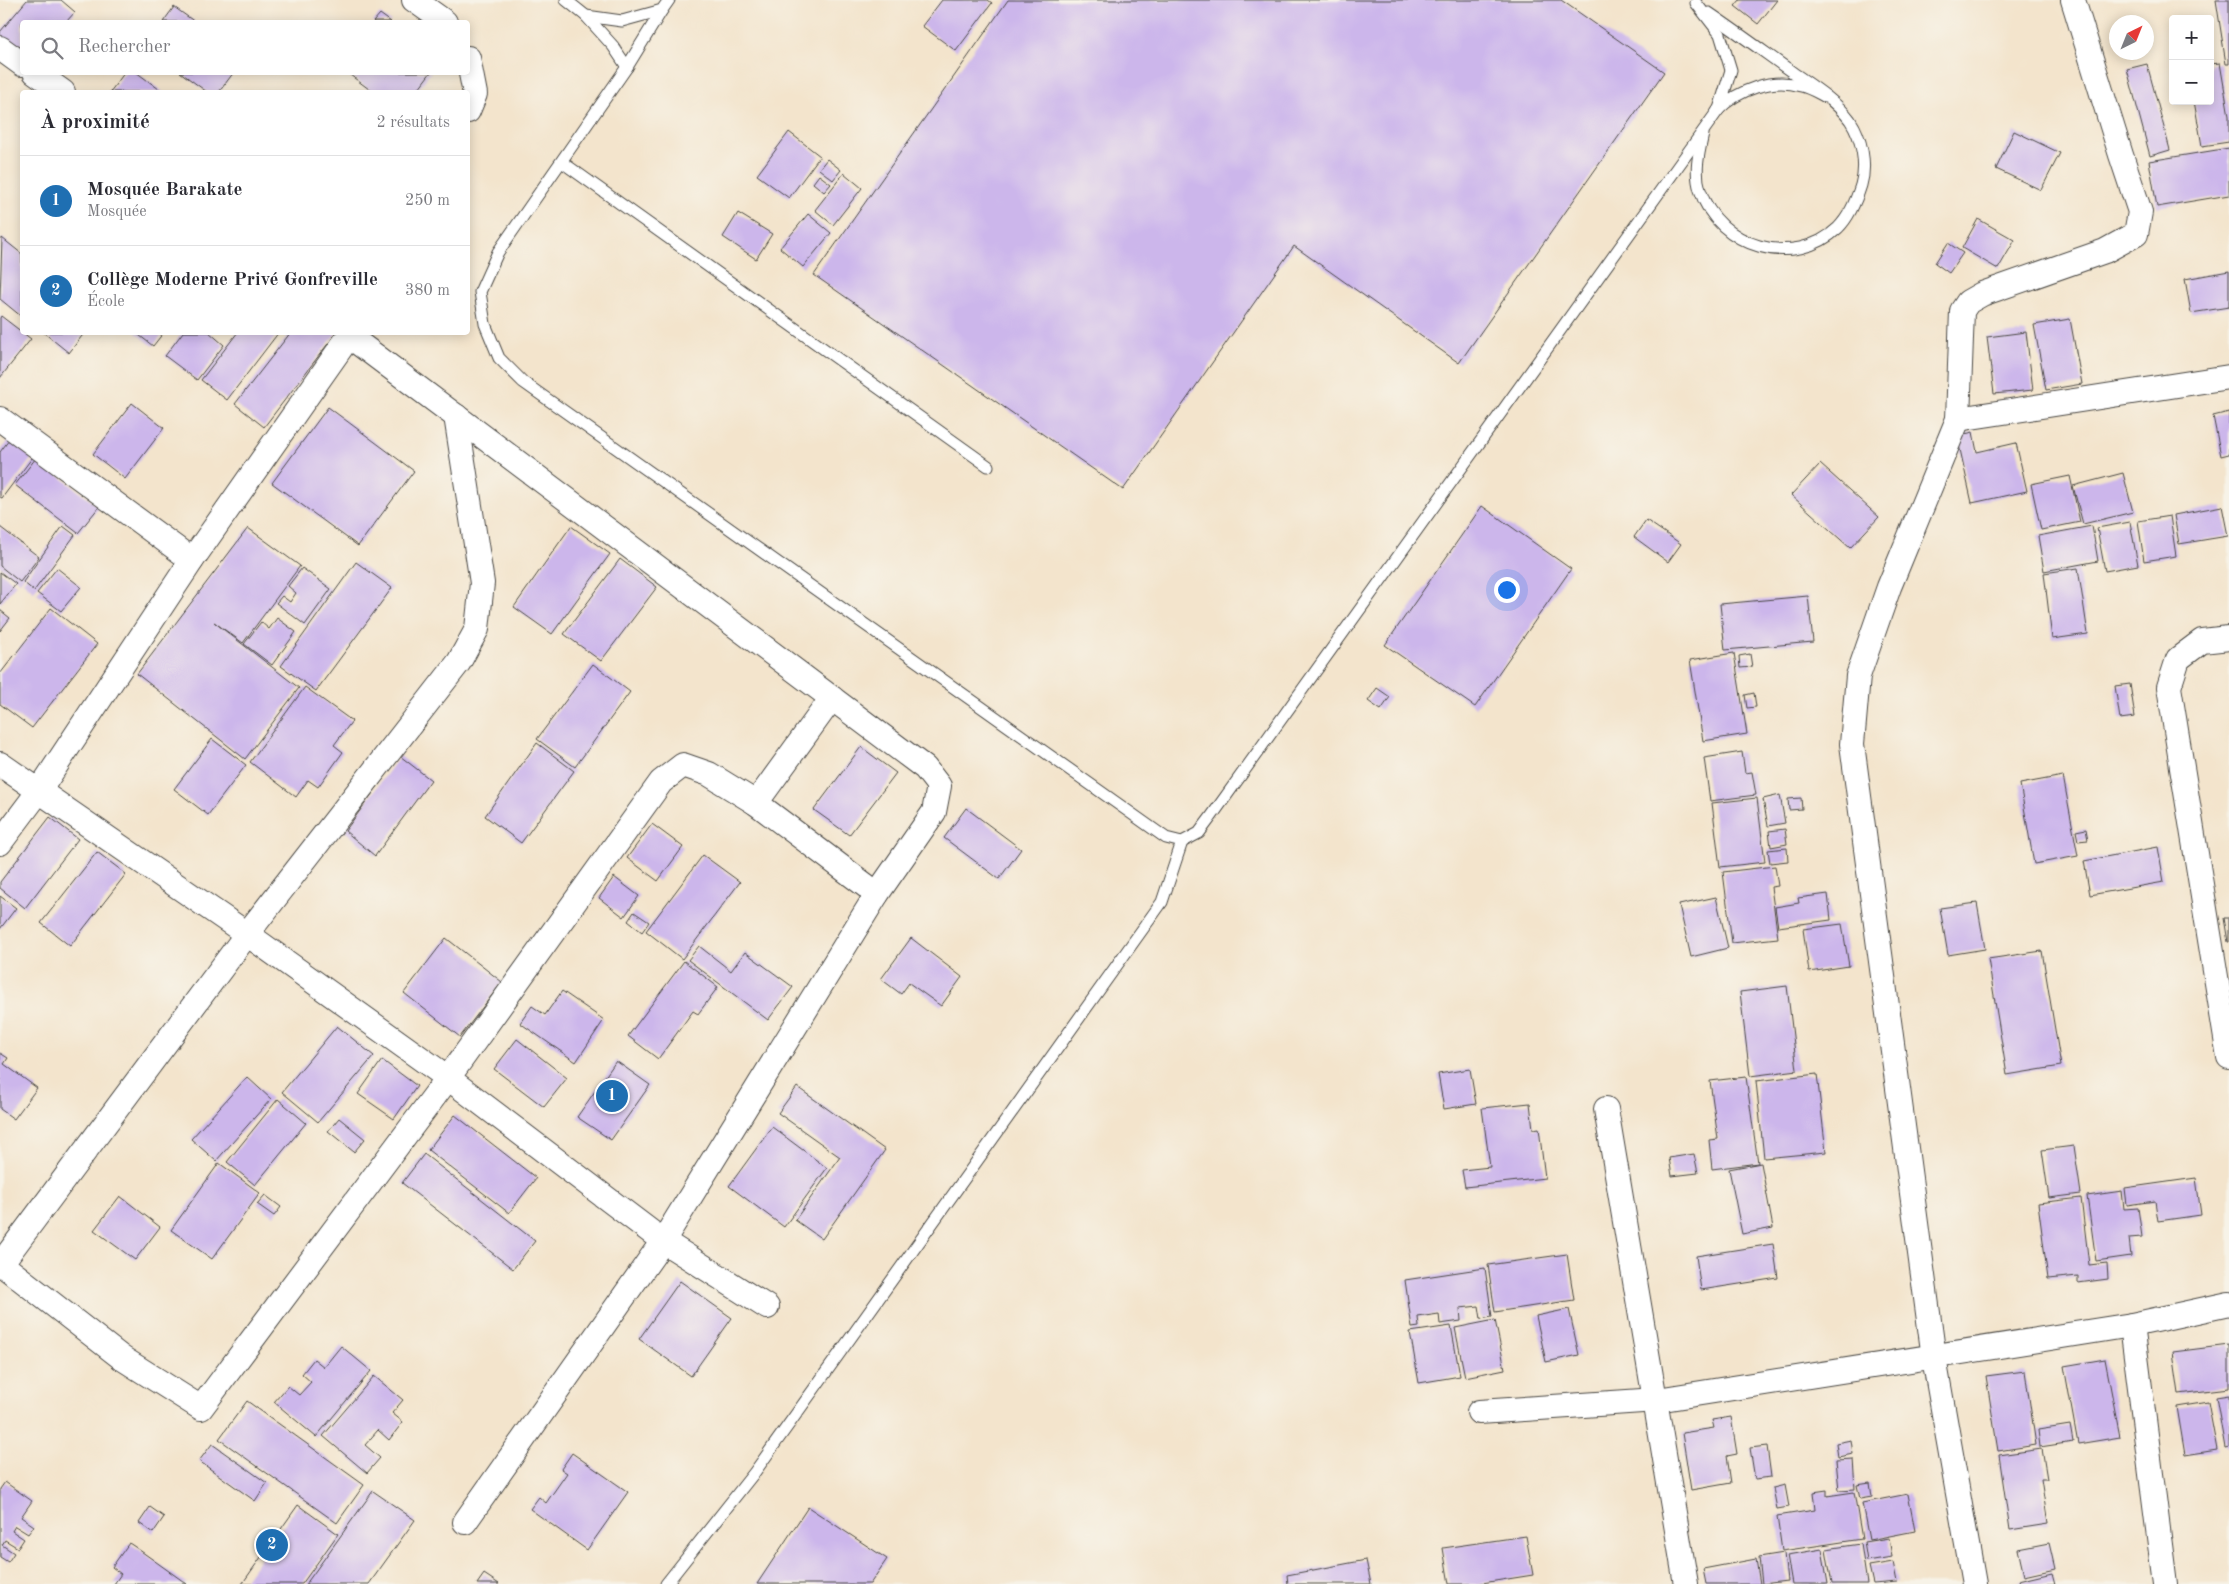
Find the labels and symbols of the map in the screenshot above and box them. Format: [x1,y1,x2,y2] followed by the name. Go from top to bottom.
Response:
[2109,15,2154,60] north arrow
[1494,577,1520,603] your location
[596,1077,628,1115] pin: 1
[256,1526,288,1564] pin: 2

